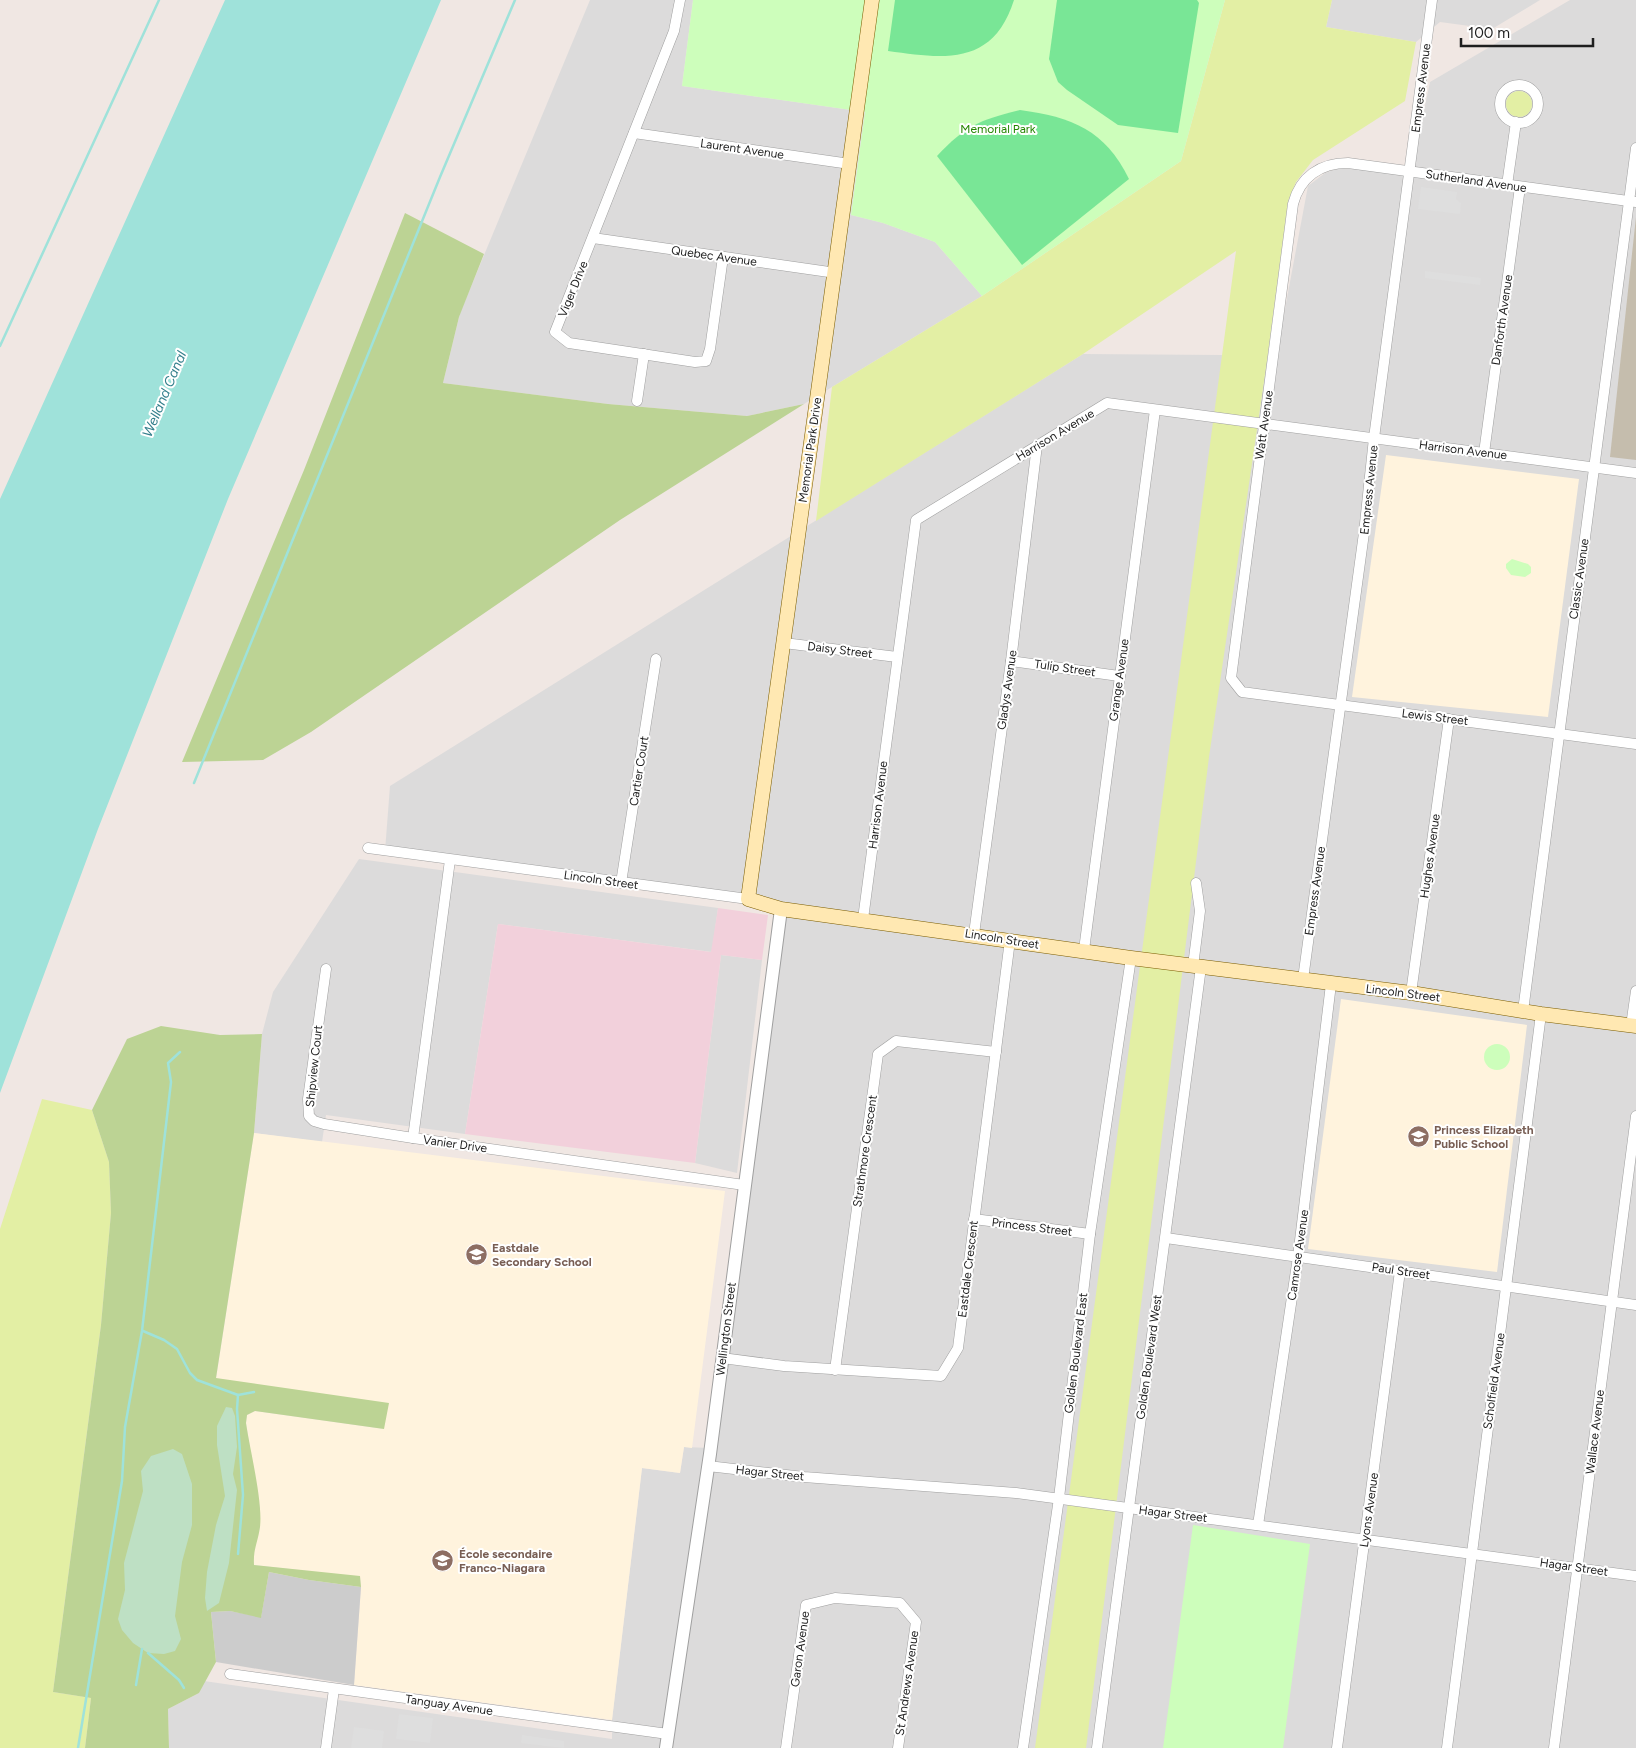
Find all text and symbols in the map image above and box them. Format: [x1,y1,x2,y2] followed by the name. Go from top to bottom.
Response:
[1461,15,1594,47] scale bar
[1468,24,1510,42] text: 100 m
[1409,42,1433,133] street label: Empress Avenue
[960,122,1036,136] park label: Memorial Park
[699,136,785,162] street label: Laurent Avenue
[1425,167,1528,195] street label: Sutherland Avenue
[670,243,758,269] street label: Quebec Avenue
[555,258,591,319] street label: Viger Drive
[1489,273,1515,366] street label: Danforth Avenue
[139,348,191,440] water label: Welland Canal
[1252,389,1276,461] street label: Watt Avenue
[796,396,824,503] street label: Memorial Park Drive
[1013,406,1097,464] street label: Harrison Avenue
[1418,438,1508,462] street label: Harrison Avenue
[1357,444,1381,535] street label: Empress Avenue
[1566,537,1592,620] street label: Classic Avenue
[1106,637,1132,722] street label: Grange Avenue
[807,639,874,661] street label: Daisy Street
[994,649,1020,731] street label: Gladys Avenue
[1033,657,1097,679] street label: Tulip Street
[1401,706,1470,728] street label: Lewis Street
[627,735,652,807] street label: Cartier Court
[866,760,890,850] street label: Harrison Avenue
[1417,812,1443,899] street label: Hughes Avenue
[1302,845,1328,936] street label: Empress Avenue
[563,868,640,892] street label: Lincoln Street
[964,926,1041,952] street label: Lincoln Street
[1365,981,1442,1005] street label: Lincoln Street
[303,1024,325,1108] street label: Shipview Court
[850,1094,880,1208] street label: Strathmore Crescent
[1434,1123,1534,1151] place label: Princess Elizabeth Public School
[1406,1125,1430,1149] school or university icon: Princess Elizabeth Public School
[422,1133,488,1155] street label: Vanier Drive
[1285,1208,1311,1301] street label: Camrose Avenue
[991,1215,1074,1239] street label: Princess Street
[955,1219,981,1318] street label: Eastdale Crescent
[492,1241,592,1269] place label: Eastdale Secondary School
[464,1243,488,1267] school or university icon: Eastdale Secondary School
[1371,1260,1432,1282] street label: Paul Street
[713,1281,739,1377] street label: Wellington Street
[1062,1291,1090,1414] street label: Golden Boulevard East
[1133,1293,1165,1420] street label: Golden Boulevard West
[1480,1331,1508,1430] street label: Scholfield Avenue
[1583,1388,1607,1475] street label: Wallace Avenue
[735,1462,805,1484] street label: Hagar Street
[1357,1471,1381,1548] street label: Lyons Avenue
[1138,1503,1209,1525] street label: Hagar Street
[459,1547,553,1575] place label: École secondaire Franco-Niagara
[431,1549,455,1573] school or university icon: École secondaire Franco-Niagara
[1539,1555,1610,1579] street label: Hagar Street
[788,1610,812,1688] street label: Garon Avenue
[893,1629,921,1736] street label: St Andrews Avenue
[404,1692,494,1718] street label: Tanguay Avenue

